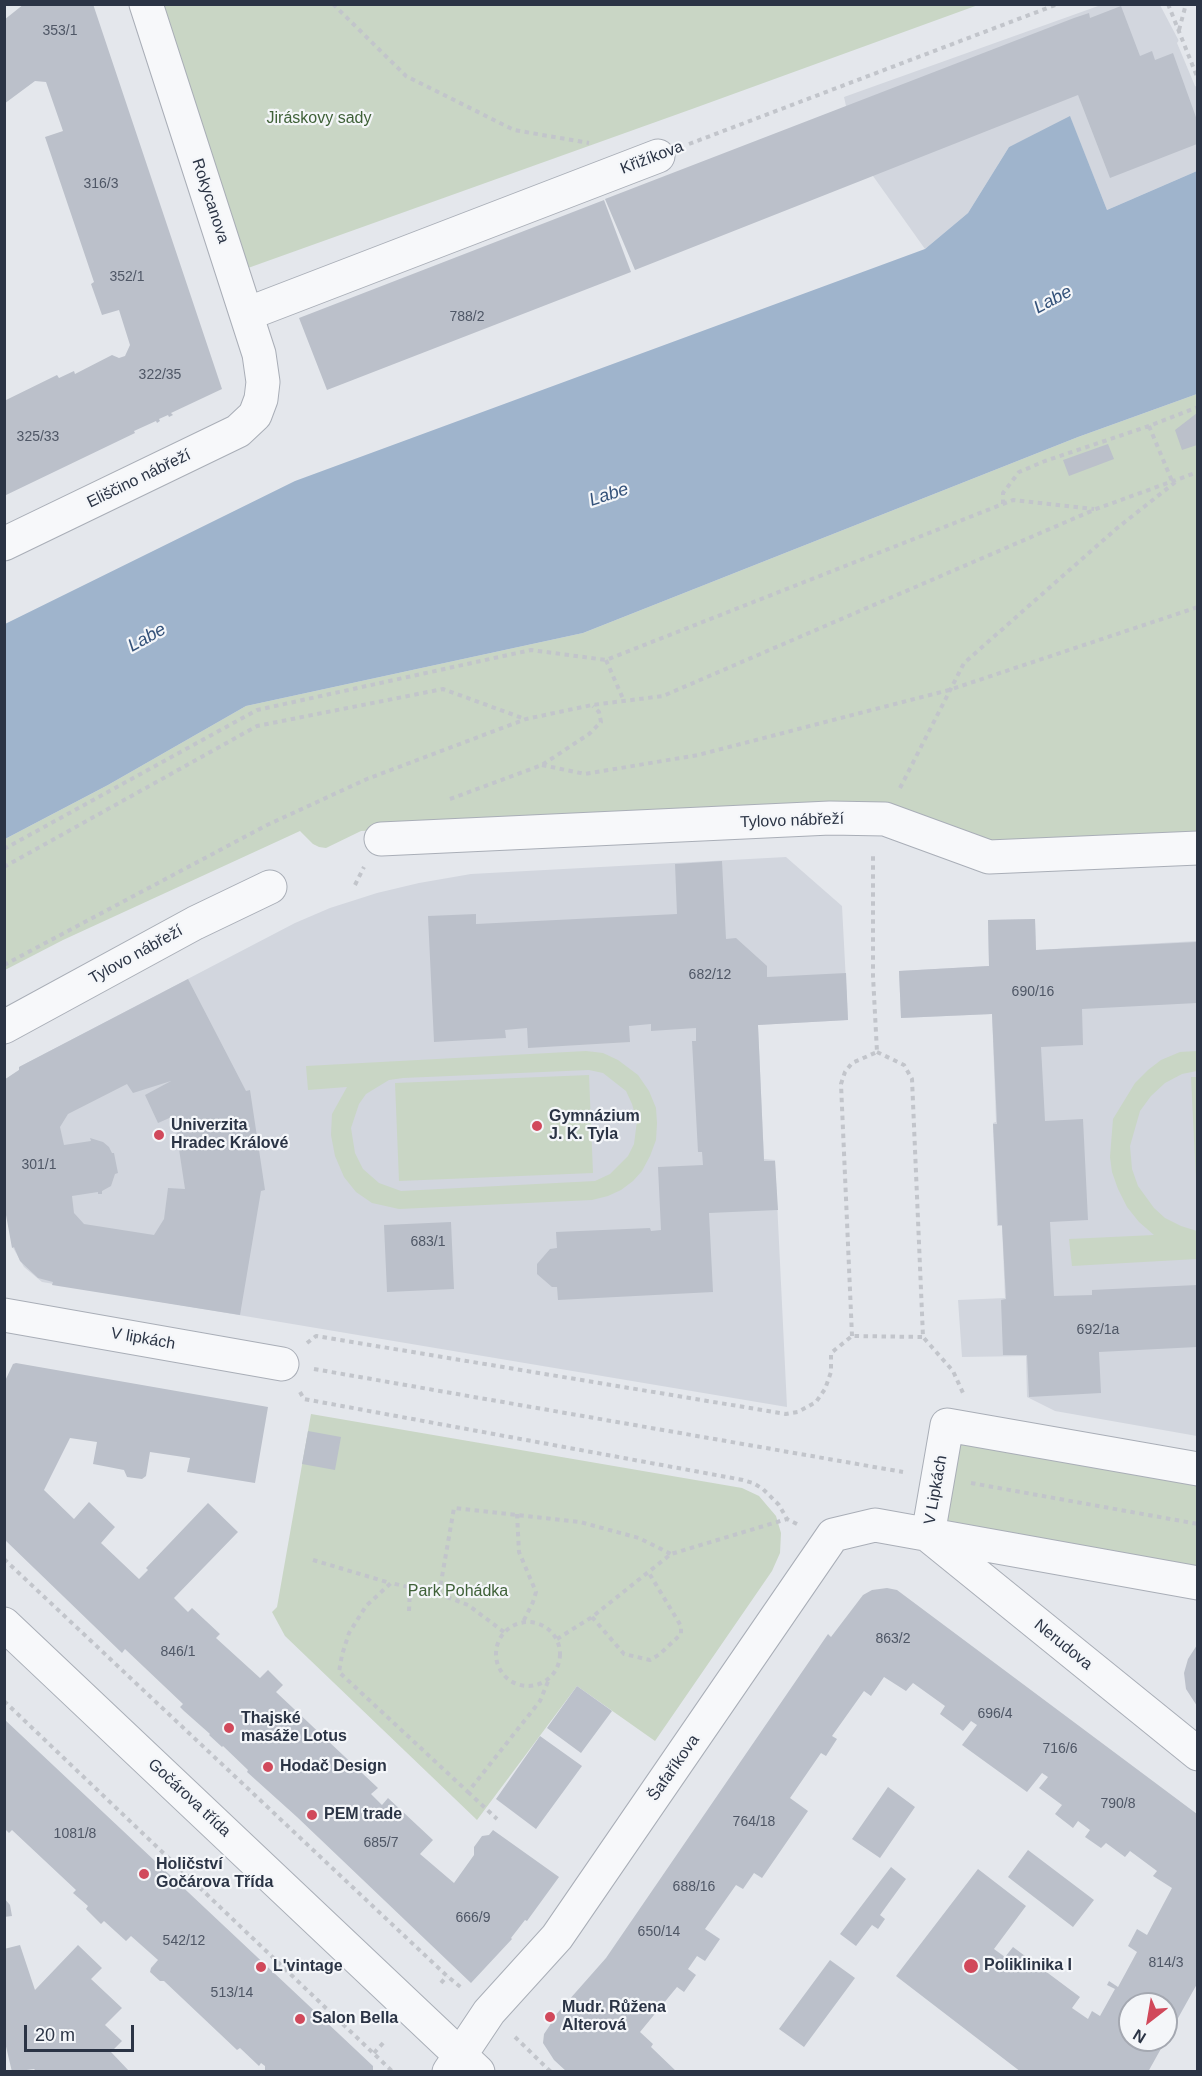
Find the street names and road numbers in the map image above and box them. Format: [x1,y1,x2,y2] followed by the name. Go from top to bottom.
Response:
[618,137,686,179] street label: Křižíkova
[187,156,233,246] street label: Rokycanova
[84,446,194,512] street label: Eliščino nábřeží
[740,810,844,832] street label: Tylovo nábřeží
[86,921,186,989] street label: Tylovo nábřeží
[109,1324,177,1354] street label: V lipkách
[920,1454,952,1526] street label: V Lipkách
[1030,1616,1096,1674] street label: Nerudova
[644,1731,704,1805] street label: Šafaříkova
[144,1755,234,1841] street label: Gočárova třída

